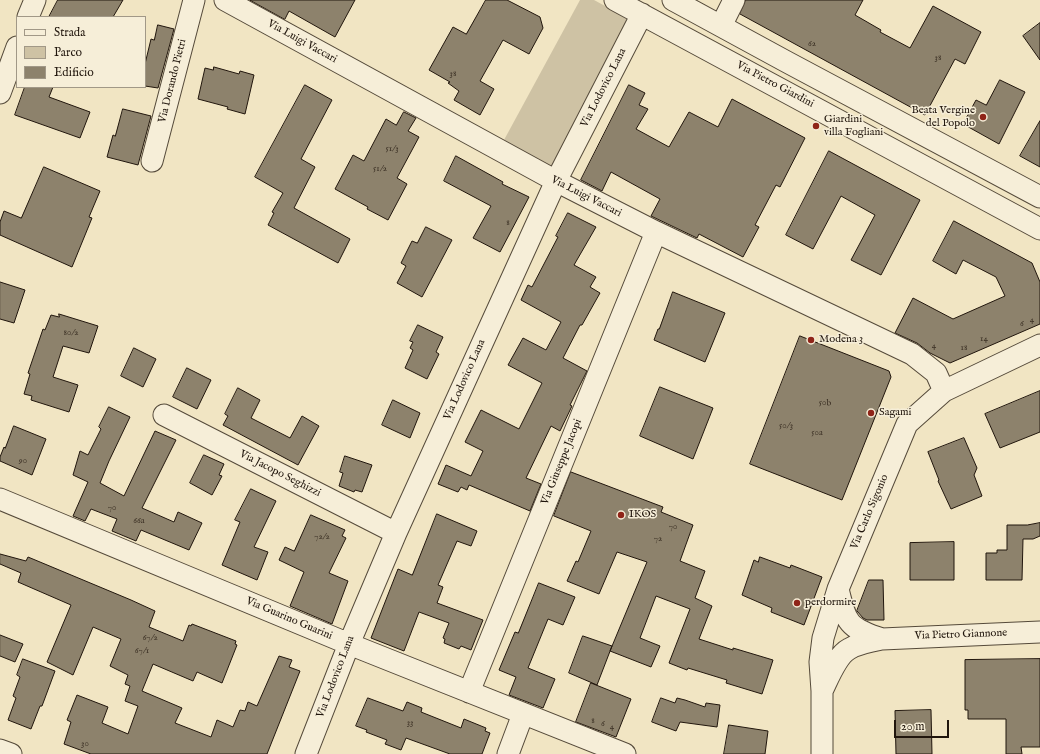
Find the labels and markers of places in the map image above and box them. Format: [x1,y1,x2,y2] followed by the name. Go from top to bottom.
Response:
[911,104,975,130] place label: Beata Vergine del Popolo
[978,112,988,122] marker: Beata Vergine del Popolo
[824,113,883,139] place label: Giardini villa Fogliani
[811,121,821,131] marker: Giardini villa Fogliani
[819,333,863,347] place label: Modena 3
[806,335,816,345] marker: Modena 3
[879,406,912,420] place label: Sagami
[866,408,876,418] marker: Sagami
[629,508,656,522] place label: IKOS
[616,510,626,520] marker: IKOS
[805,596,856,610] place label: perdormire
[792,598,802,608] marker: perdormire

